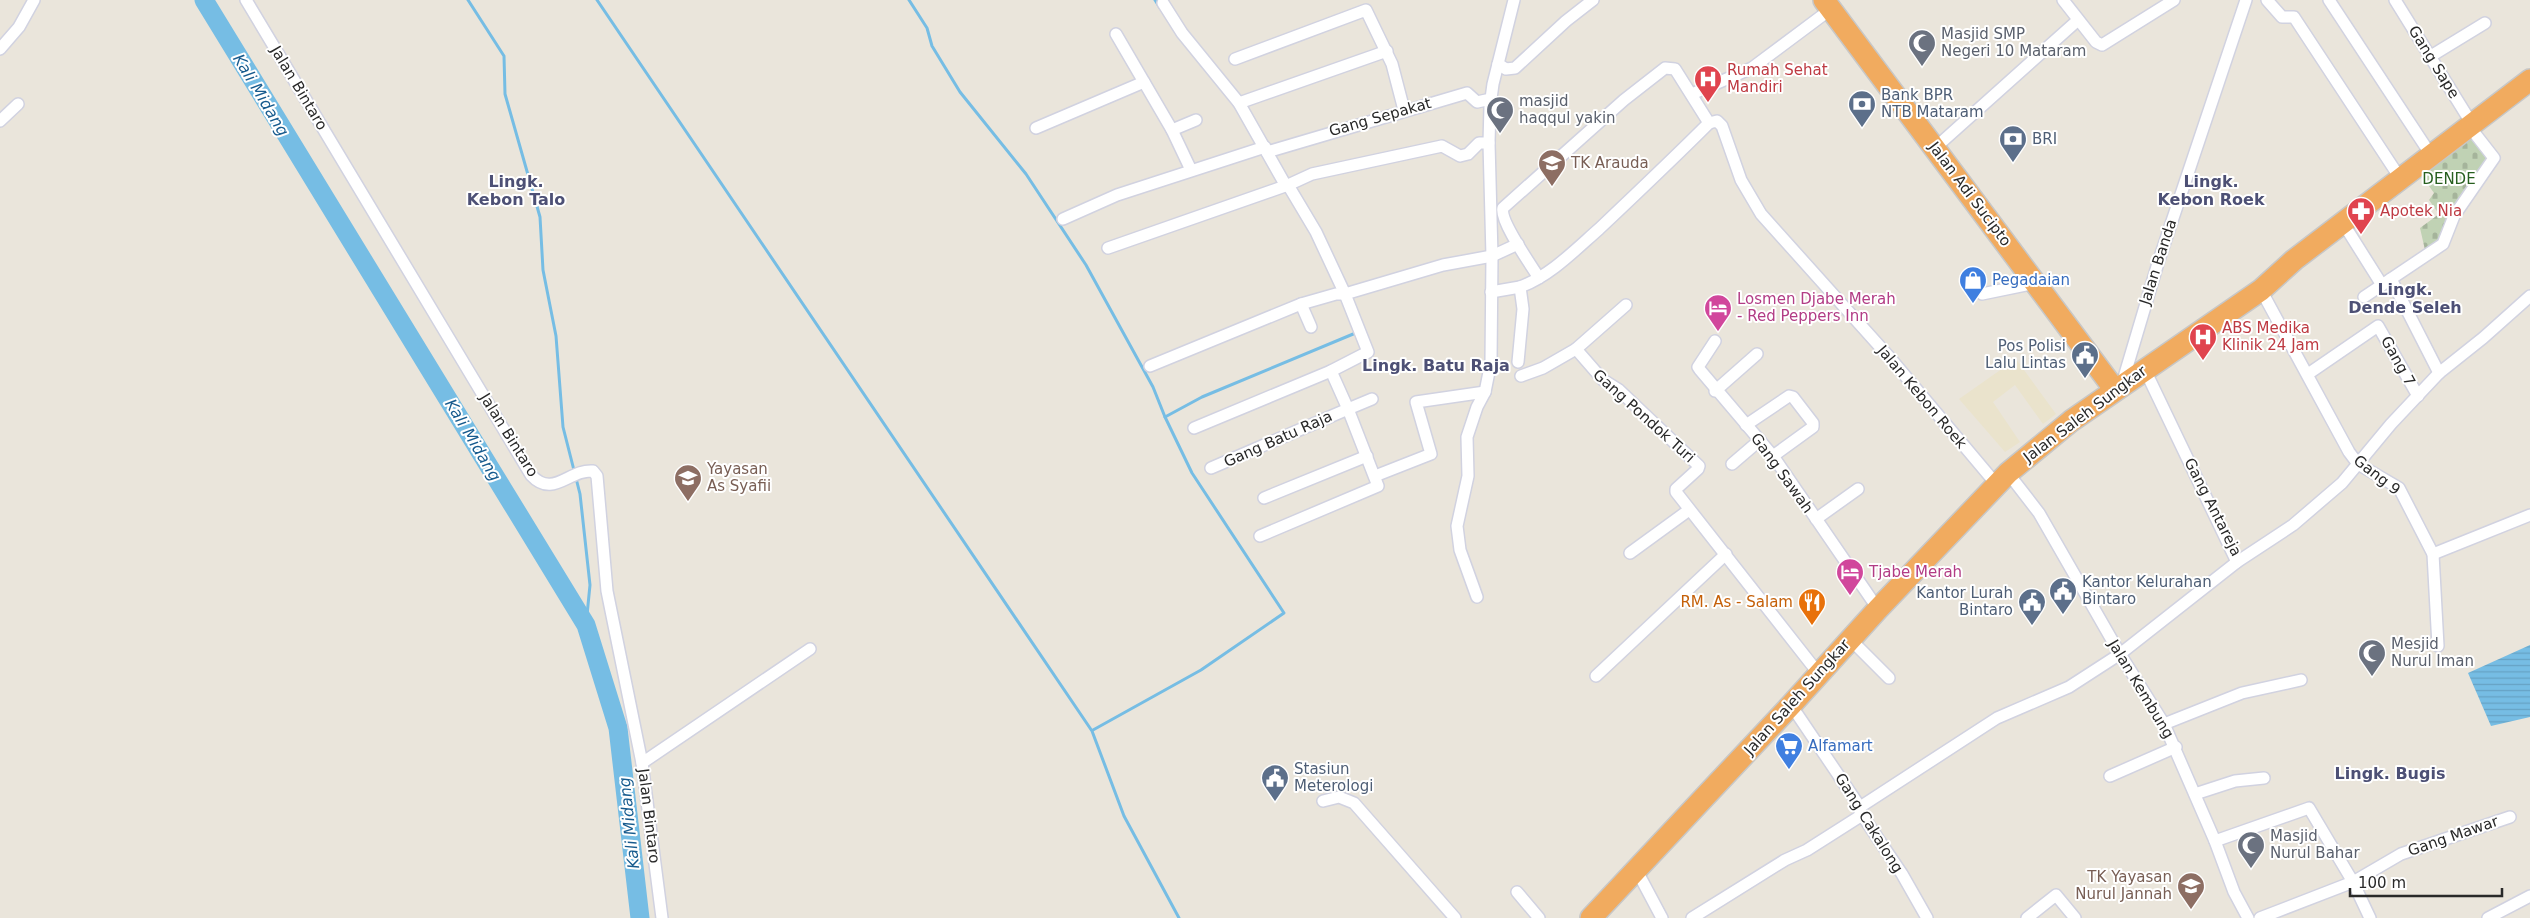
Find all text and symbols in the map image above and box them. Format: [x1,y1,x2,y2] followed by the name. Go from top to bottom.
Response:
[2405,22,2463,102] street label: Gang Sape
[1941,25,2086,60] place label: Masjid SMP Negeri 10 Mataram
[1907,28,1937,67] mosque icon: Masjid SMP Negeri 10 Mataram
[266,42,331,133] street label: Jalan Bintaro
[229,51,293,139] water label: Kali Midang
[1727,61,1828,96] place label: Rumah Sehat Mandiri
[1693,64,1723,103] hospital icon: Rumah Sehat Mandiri
[1881,86,1984,121] place label: Bank BPR NTB Mataram
[1847,89,1877,128] bank icon: Bank BPR NTB Mataram
[1519,92,1616,127] place label: masjid haqqul yakin
[1327,94,1433,140] street label: Gang Sepakat
[1485,95,1515,134] mosque icon: masjid haqqul yakin
[1998,124,2028,163] bank icon: BRI
[2032,130,2057,148] place label: BRI
[1924,138,2015,250] street label: Jalan Adi Sucipto
[1537,148,1567,187] school or university icon: TK Arauda
[1570,154,1649,172] place label: TK Arauda
[2422,170,2476,188] park label: DENDE
[467,172,565,209] district label: Lingk. Kebon Talo
[2157,172,2265,209] district label: Lingk. Kebon Roek
[2346,196,2376,235] pharmacy icon: Apotek Nia
[2380,202,2462,220] place label: Apotek Nia
[2135,217,2180,308] street label: Jalan Banda
[1958,265,1988,304] shop icon: Pegadaian
[1992,271,2070,289] place label: Pegadaian
[2348,280,2462,317] district label: Lingk. Dende Seleh
[1737,290,1896,325] place label: Losmen Djabe Merah - Red Peppers Inn
[1703,293,1733,332] hotel icon: Losmen Djabe Merah - Red Peppers Inn
[2222,319,2319,354] place label: ABS Medika Klinik 24 Jam
[2188,322,2218,361] hospital icon: ABS Medika Klinik 24 Jam
[2377,333,2419,389] street label: Gang 7
[1985,337,2066,372] place label: Pos Polisi Lalu Lintas
[2070,340,2100,379] public building icon: Pos Polisi Lalu Lintas
[1873,341,1971,453] street label: Jalan Kebon Roek
[1362,356,1510,375] district label: Lingk. Batu Raja
[2019,361,2151,467] street label: Jalan Saleh Sungkar
[1589,366,1699,466] street label: Gang Pondok Turi
[476,389,542,480] street label: Jalan Bintaro
[441,396,505,484] water label: Kali Midang
[1221,407,1335,471] street label: Gang Batu Raja
[1747,430,1817,516] street label: Gang Sawah
[2350,451,2404,499] street label: Gang 9
[2180,455,2246,559] street label: Gang Antareja
[706,460,771,495] place label: Yayasan As Syafii
[673,463,703,502] school or university icon: Yayasan As Syafii
[1835,557,1865,596] hotel icon: Tjabe Merah
[1868,563,1962,581] place label: Tjabe Merah
[2082,573,2212,608] place label: Kantor Kelurahan Bintaro
[2048,576,2078,615] public building icon: Kantor Kelurahan Bintaro
[1916,584,2013,619] place label: Kantor Lurah Bintaro
[1797,587,1827,626] restaurant icon: RM. As - Salam
[2017,587,2047,626] public building icon: Kantor Lurah Bintaro
[1680,593,1793,611] place label: RM. As - Salam
[1740,635,1854,759] street label: Jalan Saleh Sungkar
[2104,635,2178,742] street label: Jalan Kembung
[2391,635,2474,670] place label: Mesjid Nurul Iman
[2357,638,2387,677] mosque icon: Mesjid Nurul Iman
[1774,731,1804,770] supermarket icon: Alfamart
[1808,737,1873,755] place label: Alfamart
[1294,760,1373,795] place label: Stasiun Meterologi
[1260,763,1290,802] public building icon: Stasiun Meterologi
[2335,764,2445,783] district label: Lingk. Bugis
[634,767,664,864] street label: Jalan Bintaro
[1831,770,1907,876] street label: Gang Cakalong
[615,776,643,870] water label: Kali Midang
[2405,812,2501,860] street label: Gang Mawar
[2270,827,2361,862] place label: Masjid Nurul Bahar
[2236,830,2266,869] mosque icon: Masjid Nurul Bahar
[2350,866,2502,898] scale bar
[2075,868,2172,903] place label: TK Yayasan Nurul Jannah
[2176,871,2206,910] school or university icon: TK Yayasan Nurul Jannah
[2358,874,2406,892] text: 100 m

